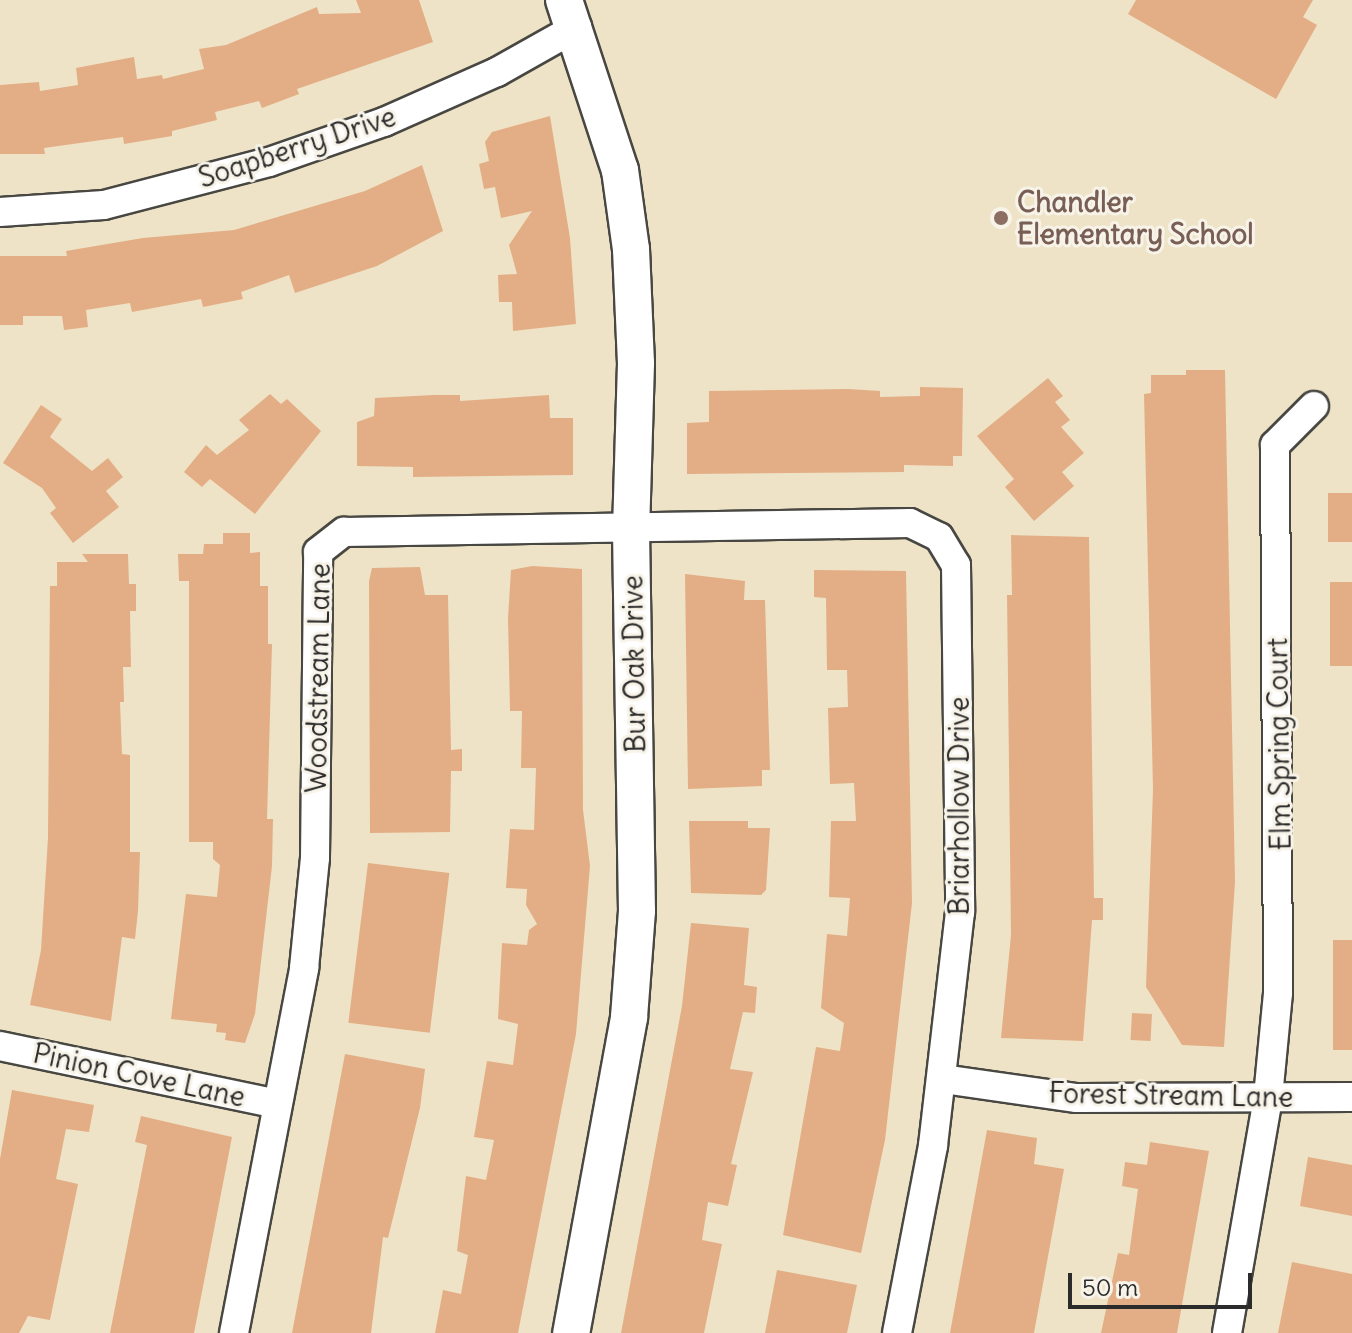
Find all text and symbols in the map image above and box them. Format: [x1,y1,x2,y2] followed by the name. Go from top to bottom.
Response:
[194,99,400,195] street label: Soapberry Drive
[1017,185,1254,251] place label: Chandler Elementary School
[992,209,1010,227] marker: Chandler Elementary School
[299,563,337,793] street label: Woodstream Lane
[616,575,652,753] street label: Bur Oak Drive
[1260,637,1298,851] street label: Elm Spring Court
[942,697,976,915] street label: Briarhollow Drive
[30,1036,248,1114] street label: Pinion Cove Lane
[1048,1076,1294,1114] street label: Forest Stream Lane
[1072,1257,1256,1307] scale bar
[1082,1272,1138,1302] text: 50 m

